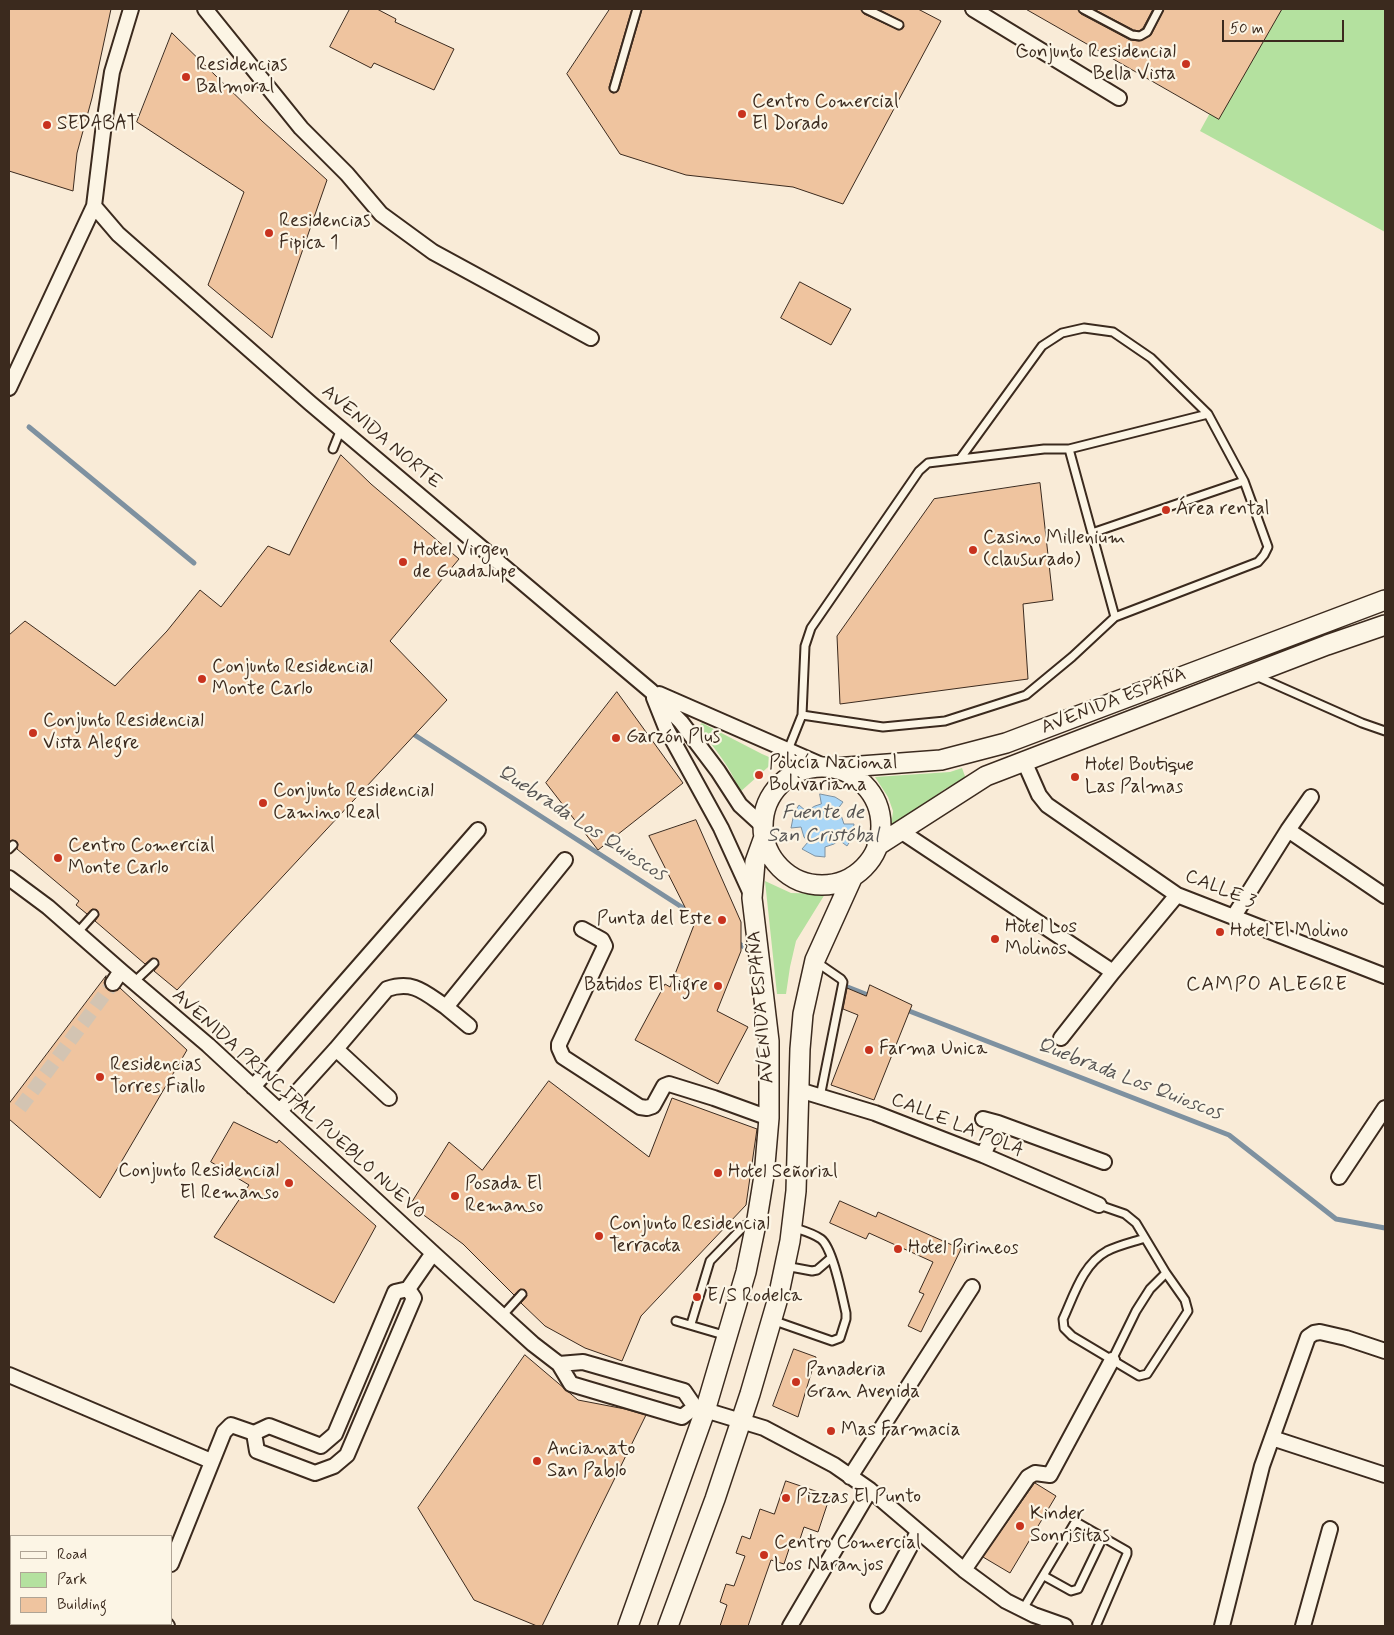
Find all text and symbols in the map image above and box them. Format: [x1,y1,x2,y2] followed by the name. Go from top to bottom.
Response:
[1224,10,1346,42] scale bar
[1230,19,1264,39] text: 50 m
[1015,42,1176,86] place label: Conjunto Residencial Bella Vista
[196,55,288,99] place label: Residencias Balmoral
[1180,58,1192,70] marker: Conjunto Residencial Bella Vista
[180,71,192,83] marker: Residencias Balmoral
[752,92,899,136] place label: Centro Comercial El Dorado
[736,108,748,120] marker: Centro Comercial El Dorado
[57,114,138,136] place label: SEDABAT
[41,119,53,131] marker: SEDABAT
[279,211,371,255] place label: Residencias Fipica 1
[263,227,275,239] marker: Residencias Fipica 1
[316,381,446,495] street label: AVENIDA NORTE
[1176,499,1270,521] place label: Área rental
[1160,504,1172,516] marker: Área rental
[983,528,1125,572] place label: Casino Millenium (clausurado)
[413,540,516,584] place label: Hotel Virgen de Guadalupe
[967,544,979,556] marker: Casino Millenium (clausurado)
[397,556,409,568] marker: Hotel Virgen de Guadalupe
[212,657,373,701] place label: Conjunto Residencial Monte Carlo
[1038,664,1190,740] street label: AVENIDA ESPAÑA
[196,673,208,685] marker: Conjunto Residencial Monte Carlo
[43,711,204,755] place label: Conjunto Residencial Vista Alegre
[27,727,39,739] marker: Conjunto Residencial Vista Alegre
[626,727,720,749] place label: Garzón Plus
[610,732,622,744] marker: Garzón Plus
[769,753,897,797] place label: Policía Nacional Bolivariana
[1085,755,1194,799] place label: Hotel Boutique Las Palmas
[492,761,670,887] water label: Quebrada Los Quioscos
[753,769,765,781] marker: Policía Nacional Bolivariana
[1069,771,1081,783] marker: Hotel Boutique Las Palmas
[273,781,434,825] place label: Conjunto Residencial Camino Real
[257,797,269,809] marker: Conjunto Residencial Camino Real
[767,802,879,849] water label: Fuente de San Cristóbal
[68,836,215,880] place label: Centro Comercial Monte Carlo
[52,852,64,864] marker: Centro Comercial Monte Carlo
[1181,866,1259,914] street label: CALLE 3
[597,909,712,931] place label: Punta del Este
[716,914,728,926] marker: Punta del Este
[1005,917,1077,961] place label: Hotel Los Molinos
[1230,921,1348,943] place label: Hotel El Molino
[1214,926,1226,938] marker: Hotel El Molino
[744,929,780,1085] street label: AVENIDA ESPAÑA
[989,933,1001,945] marker: Hotel Los Molinos
[1182,974,1352,998] district label: CAMPO ALEGRE
[584,975,708,997] place label: Batidos El Tigre
[712,980,724,992] marker: Batidos El Tigre
[166,985,430,1225] street label: AVENIDA PRINCIPAL PUEBLO NUEVO
[1033,1034,1225,1126] water label: Quebrada Los Quioscos
[879,1039,987,1061] place label: Farma Unica
[863,1044,875,1056] marker: Farma Unica
[110,1055,205,1099] place label: Residencias Torres Fiallo
[94,1071,106,1083] marker: Residencias Torres Fiallo
[887,1089,1027,1163] street label: CALLE LA POLA
[118,1161,279,1205] place label: Conjunto Residencial El Remanso
[728,1162,838,1184] place label: Hotel Señorial
[712,1167,724,1179] marker: Hotel Señorial
[465,1174,543,1218] place label: Posada El Remanso
[283,1177,295,1189] marker: Conjunto Residencial El Remanso
[449,1190,461,1202] marker: Posada El Remanso
[609,1214,770,1258] place label: Conjunto Residencial Terracota
[593,1230,605,1242] marker: Conjunto Residencial Terracota
[908,1238,1019,1260] place label: Hotel Pirineos
[892,1243,904,1255] marker: Hotel Pirineos
[707,1286,802,1308] place label: E/S Rodelca
[691,1291,703,1303] marker: E/S Rodelca
[806,1360,920,1404] place label: Panaderia Gran Avenida
[790,1376,802,1388] marker: Panaderia Gran Avenida
[841,1420,961,1442] place label: Mas Farmacia
[825,1425,837,1437] marker: Mas Farmacia
[547,1439,635,1483] place label: Ancianato San Pablo
[531,1455,543,1467] marker: Ancianato San Pablo
[796,1487,921,1509] place label: Pizzas El Punto
[780,1492,792,1504] marker: Pizzas El Punto
[1030,1504,1110,1548] place label: Kinder Sonrisitas
[1014,1520,1026,1532] marker: Kinder Sonrisitas
[774,1533,921,1577] place label: Centro Comercial Los Naranjos
[10,1535,172,1625] legend
[57,1545,87,1565] text: Road
[758,1549,770,1561] marker: Centro Comercial Los Naranjos
[57,1570,87,1590] text: Park
[57,1595,107,1615] text: Building

